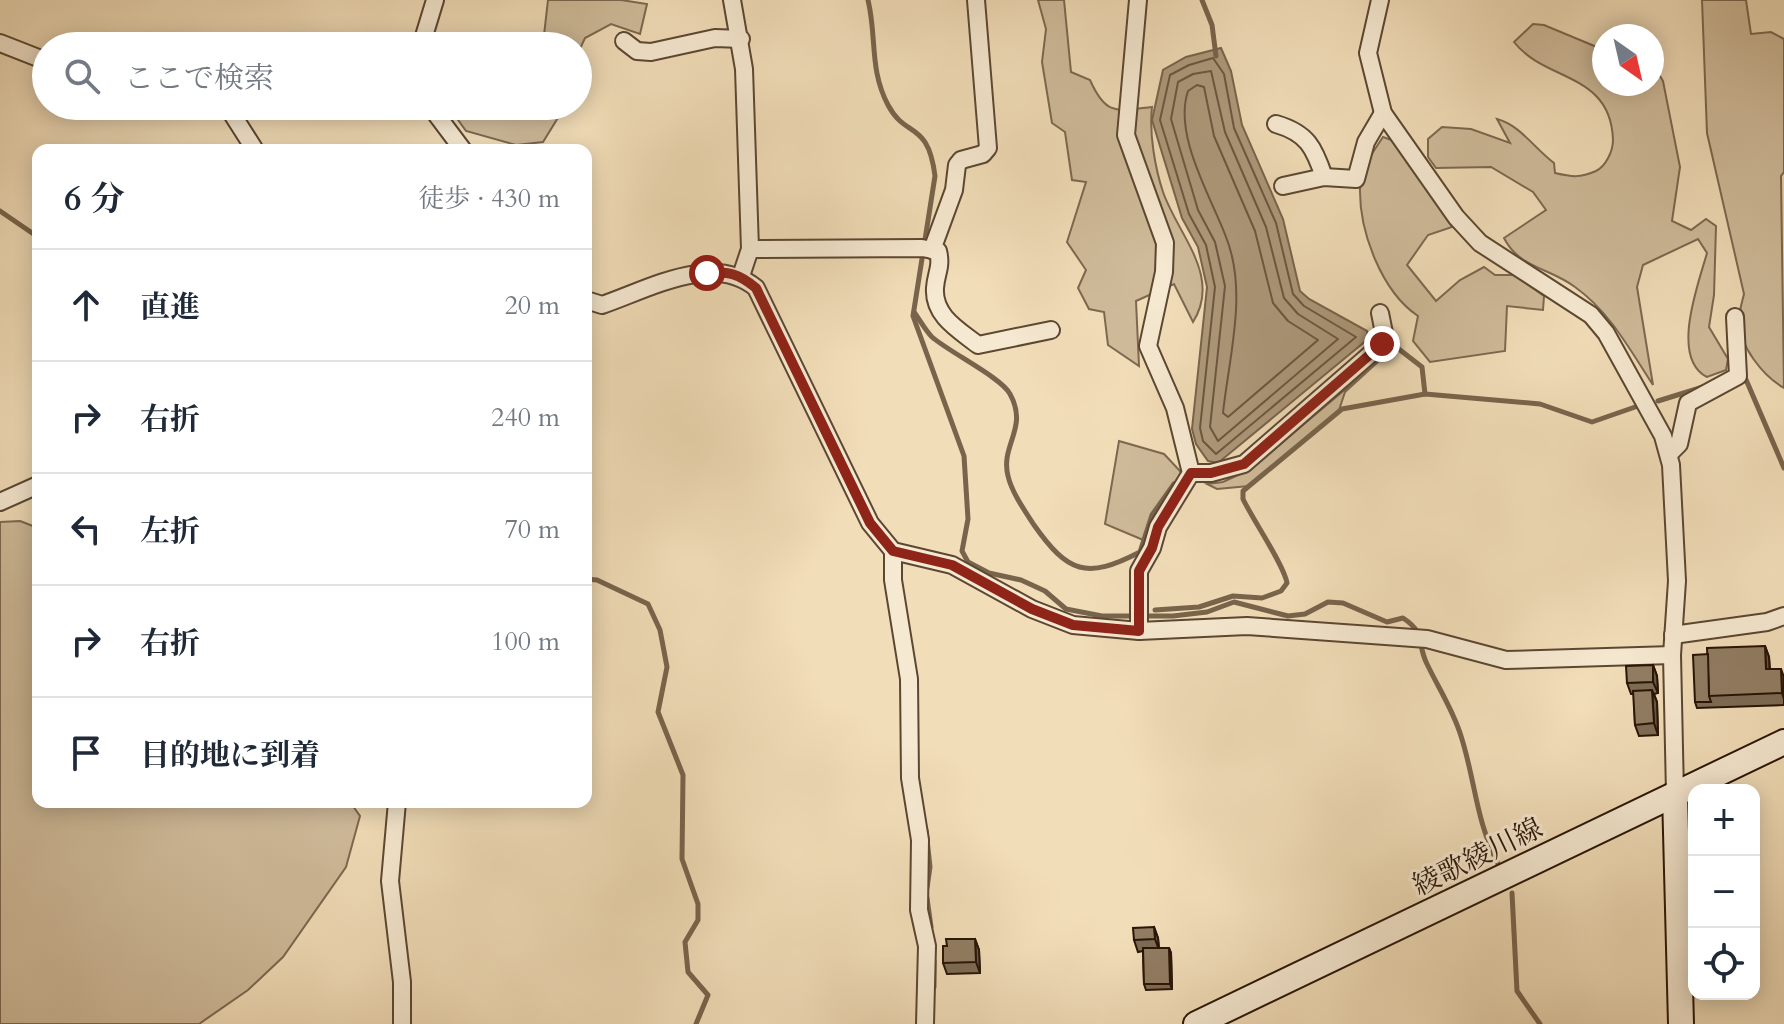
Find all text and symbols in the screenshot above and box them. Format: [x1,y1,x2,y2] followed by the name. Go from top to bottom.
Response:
[1592,24,1664,96] north arrow
[32,32,592,120] search box
[60,54,104,98] icon: search
[124,58,274,99] text: ここで検索
[64,176,125,222] text: 6 分
[419,181,560,216] text: 徒歩 · 430 m
[689,255,725,291] route start
[64,283,108,327] icon: ahead
[140,287,200,328] text: 直進
[504,288,560,323] text: 20 m
[1364,326,1400,362] route end
[64,395,108,439] icon: right
[140,399,200,440] text: 右折
[491,400,560,435] text: 240 m
[64,507,108,551] icon: left
[140,511,200,552] text: 左折
[504,512,560,547] text: 70 m
[64,619,108,663] icon: right
[140,623,200,664] text: 右折
[491,624,560,659] text: 100 m
[64,731,108,775] icon: arrive
[140,735,320,776] text: 目的地に到着
[1688,784,1760,1000] map controls
[1688,784,1760,856] button: +
[1406,809,1549,905] street label: 綾歌綾川線
[1688,856,1760,928] button: −
[1688,928,1760,1000] button: locate

